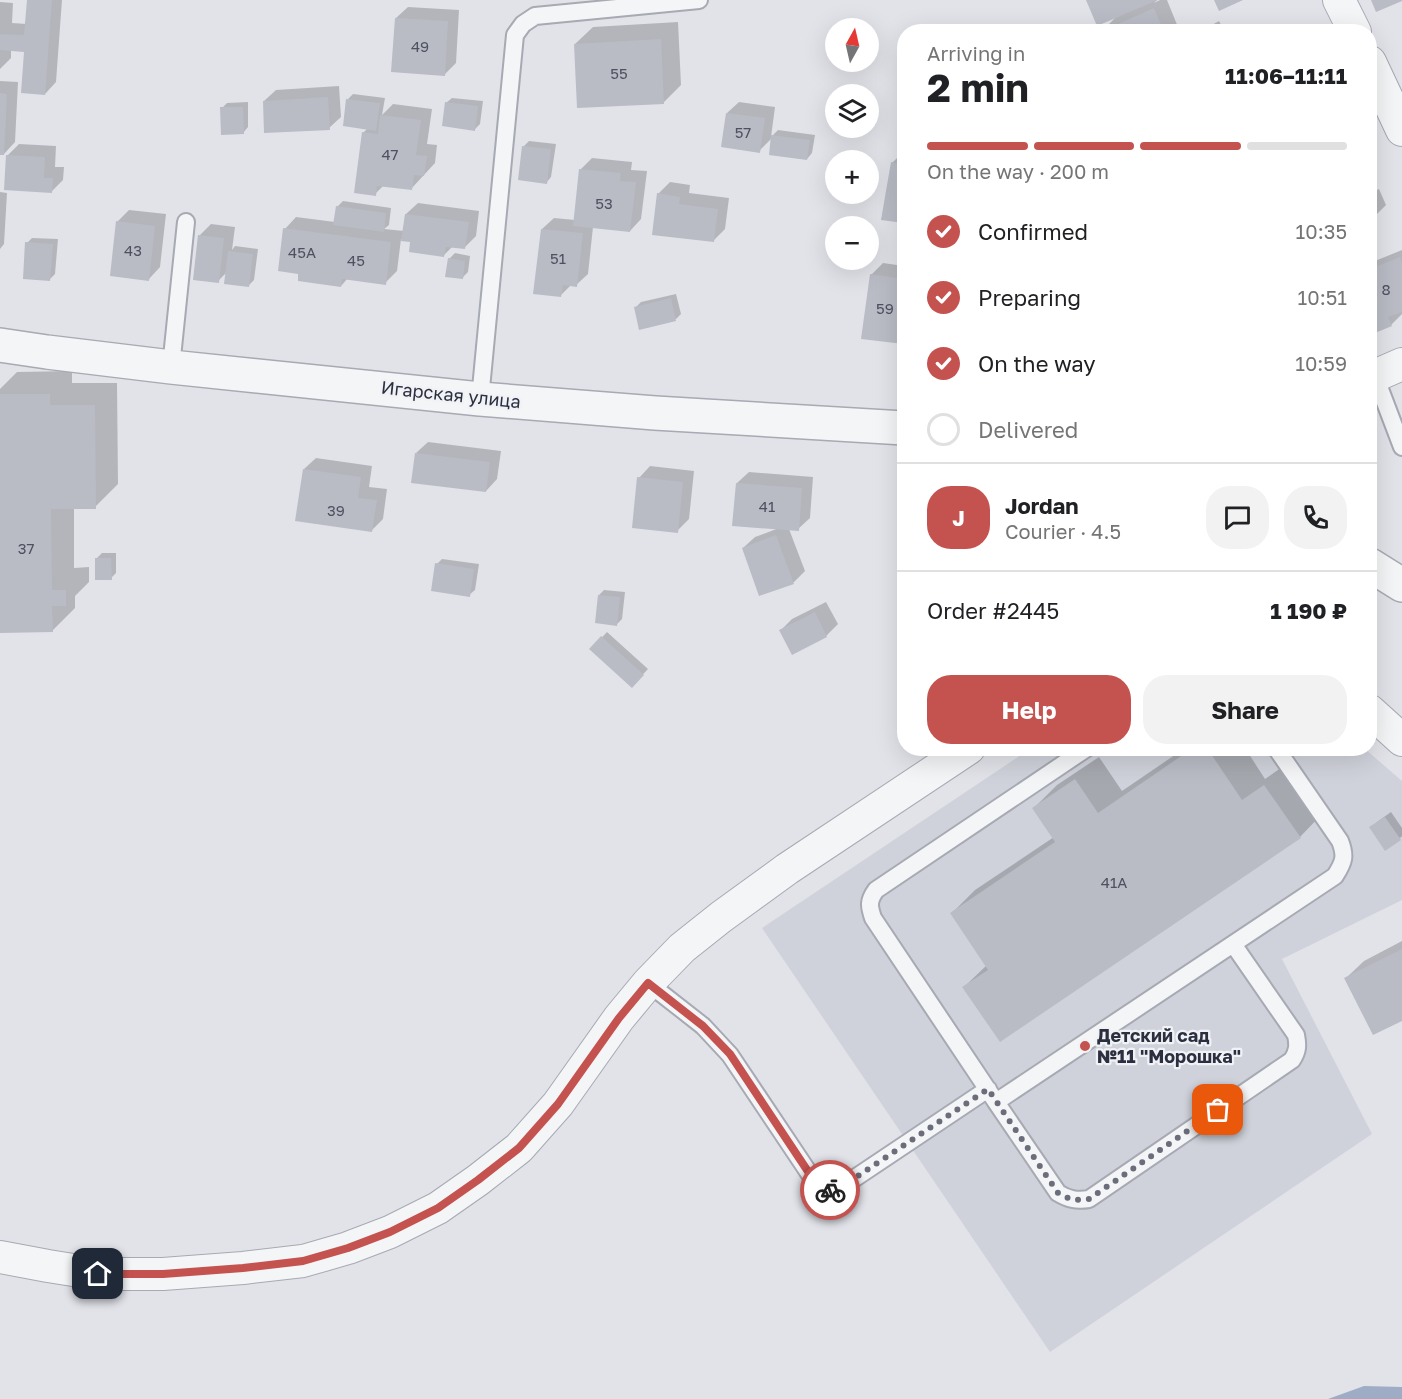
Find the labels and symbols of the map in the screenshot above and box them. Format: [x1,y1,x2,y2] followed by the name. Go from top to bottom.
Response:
[825,18,879,72] north arrow
[411,37,429,55] house number: 49
[610,64,628,82] house number: 55
[735,123,751,141] house number: 57
[381,145,399,163] house number: 47
[595,194,613,212] house number: 53
[124,241,142,259] house number: 43
[288,243,316,261] house number: 45А
[550,249,566,267] house number: 51
[347,251,365,269] house number: 45
[1381,280,1391,298] house number: 8
[876,299,894,317] house number: 59
[380,376,522,412] street label: Игарская улица
[759,497,775,515] house number: 41
[327,501,345,519] house number: 39
[18,539,34,557] house number: 37
[1101,873,1127,891] house number: 41А
[1097,1024,1241,1067] place label: Детский сад №11 "Морошка"
[1078,1039,1092,1053] marker: Детский сад №11 "Морошка"
[1192,1084,1243,1135] pin
[800,1160,860,1220] courier
[72,1248,123,1299] pin

